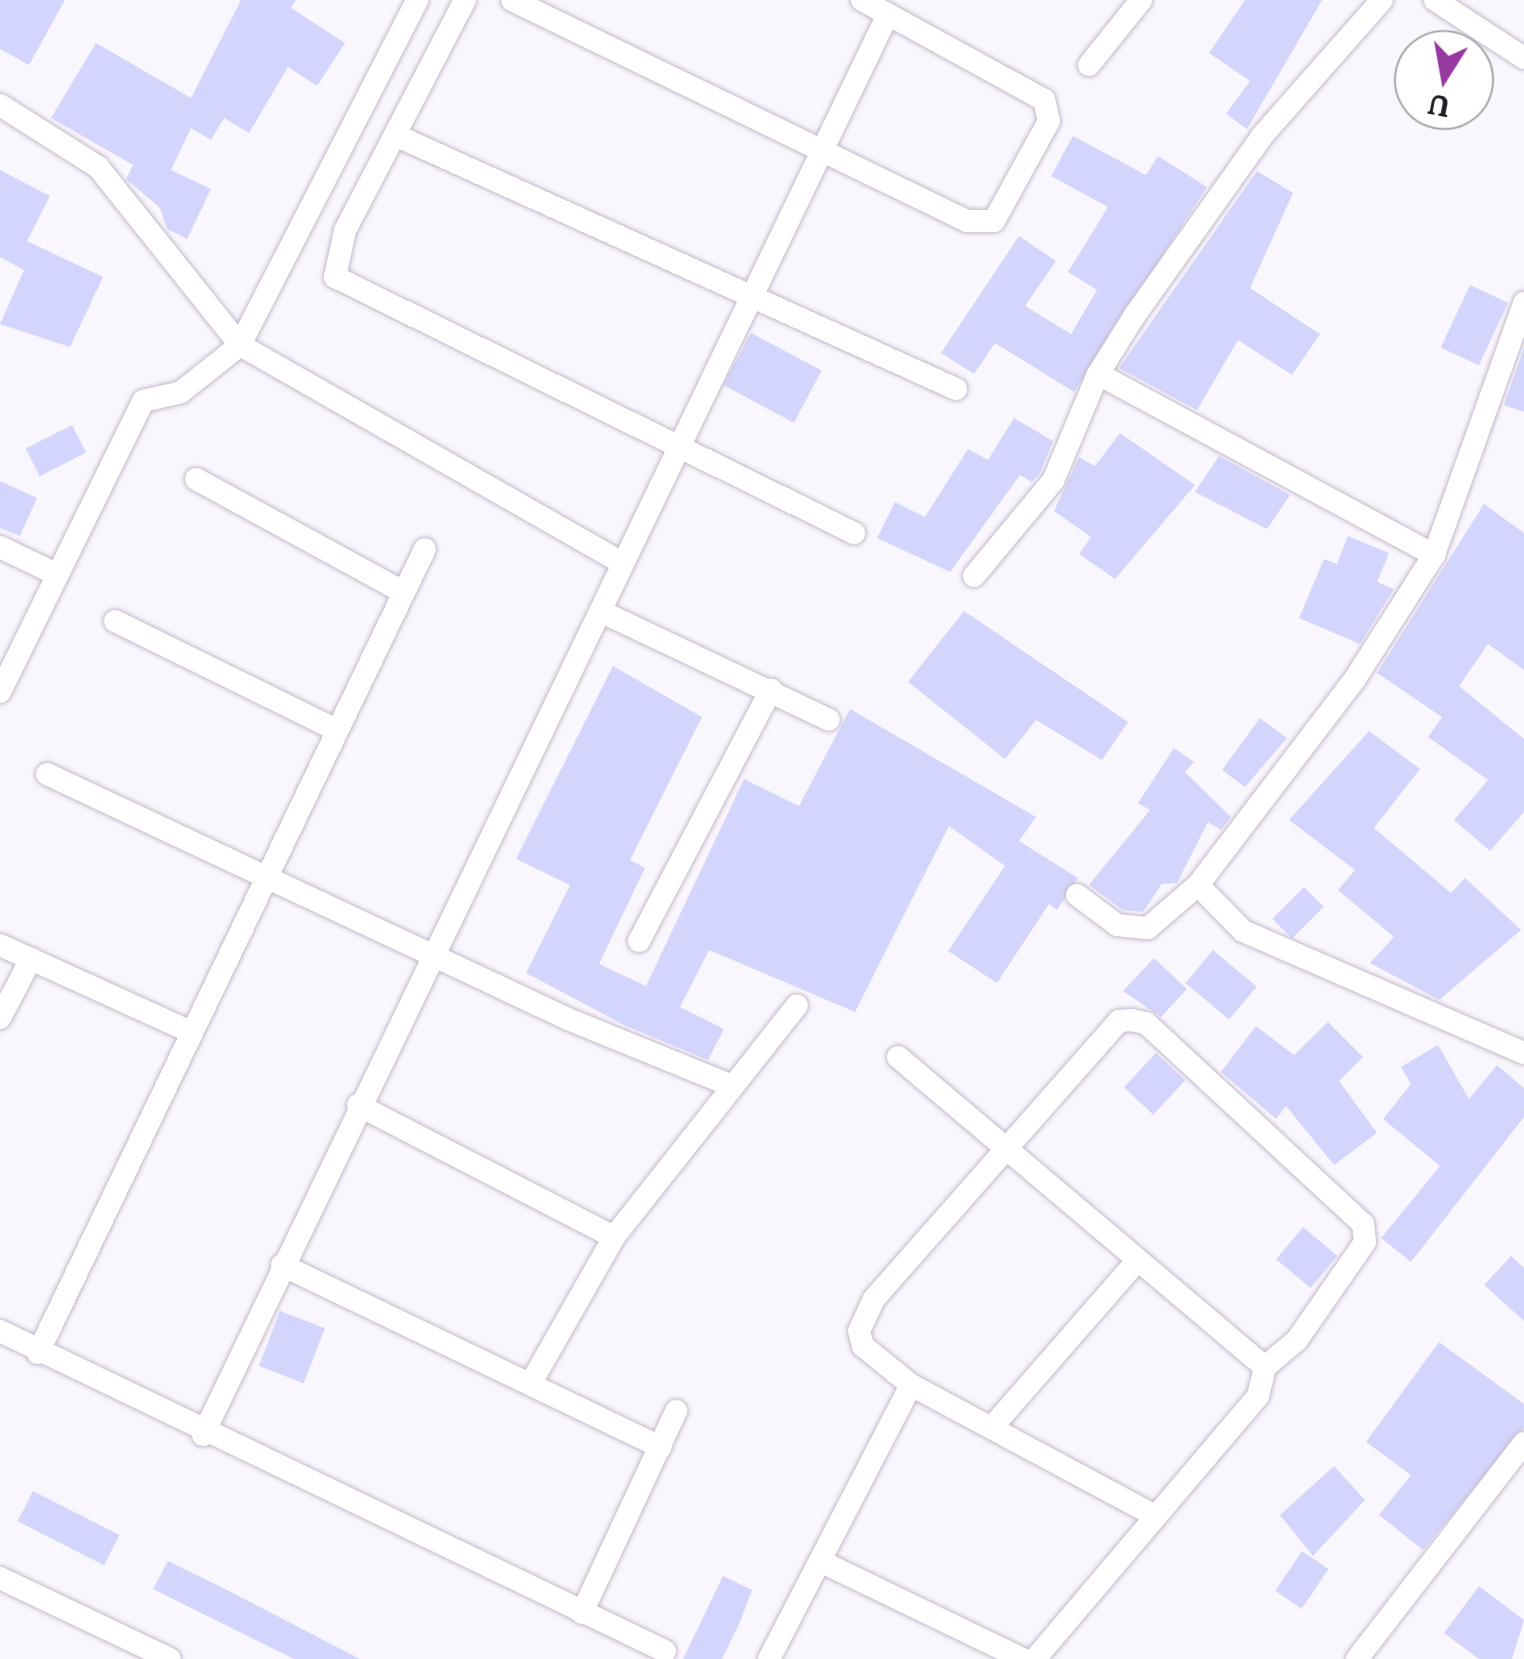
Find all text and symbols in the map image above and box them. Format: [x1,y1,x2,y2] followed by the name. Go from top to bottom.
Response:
[1394,30,1494,130] north arrow
[1424,85,1453,130] text: U

